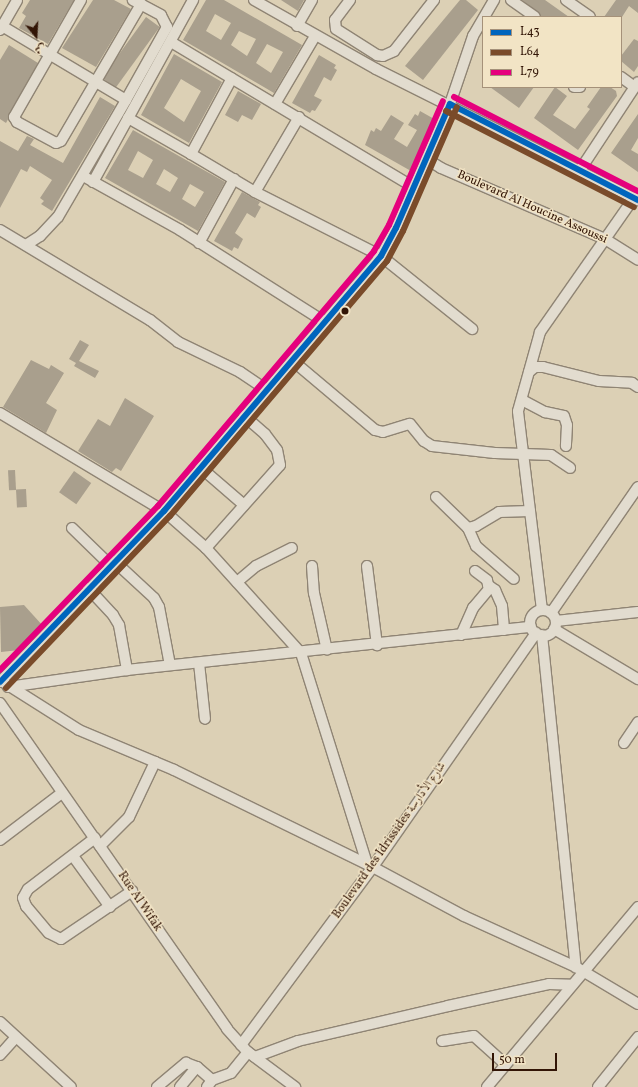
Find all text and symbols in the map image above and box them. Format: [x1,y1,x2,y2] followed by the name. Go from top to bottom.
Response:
[16,16,56,56] north arrow
[482,16,622,88] legend
[520,24,540,40] text: L43
[32,39,47,57] text: ش
[520,44,540,60] text: L64
[520,64,539,80] text: L79
[455,168,609,248] street label: Boulevard Al Houcine Assoussi
[340,306,350,316] unlabelled marker
[330,760,450,922] street label: Boulevard des Idrissides شارع الأدارسة
[114,869,164,935] street label: Rue Al Wifak
[494,1045,559,1071] scale bar
[499,1052,525,1068] text: 50 m

